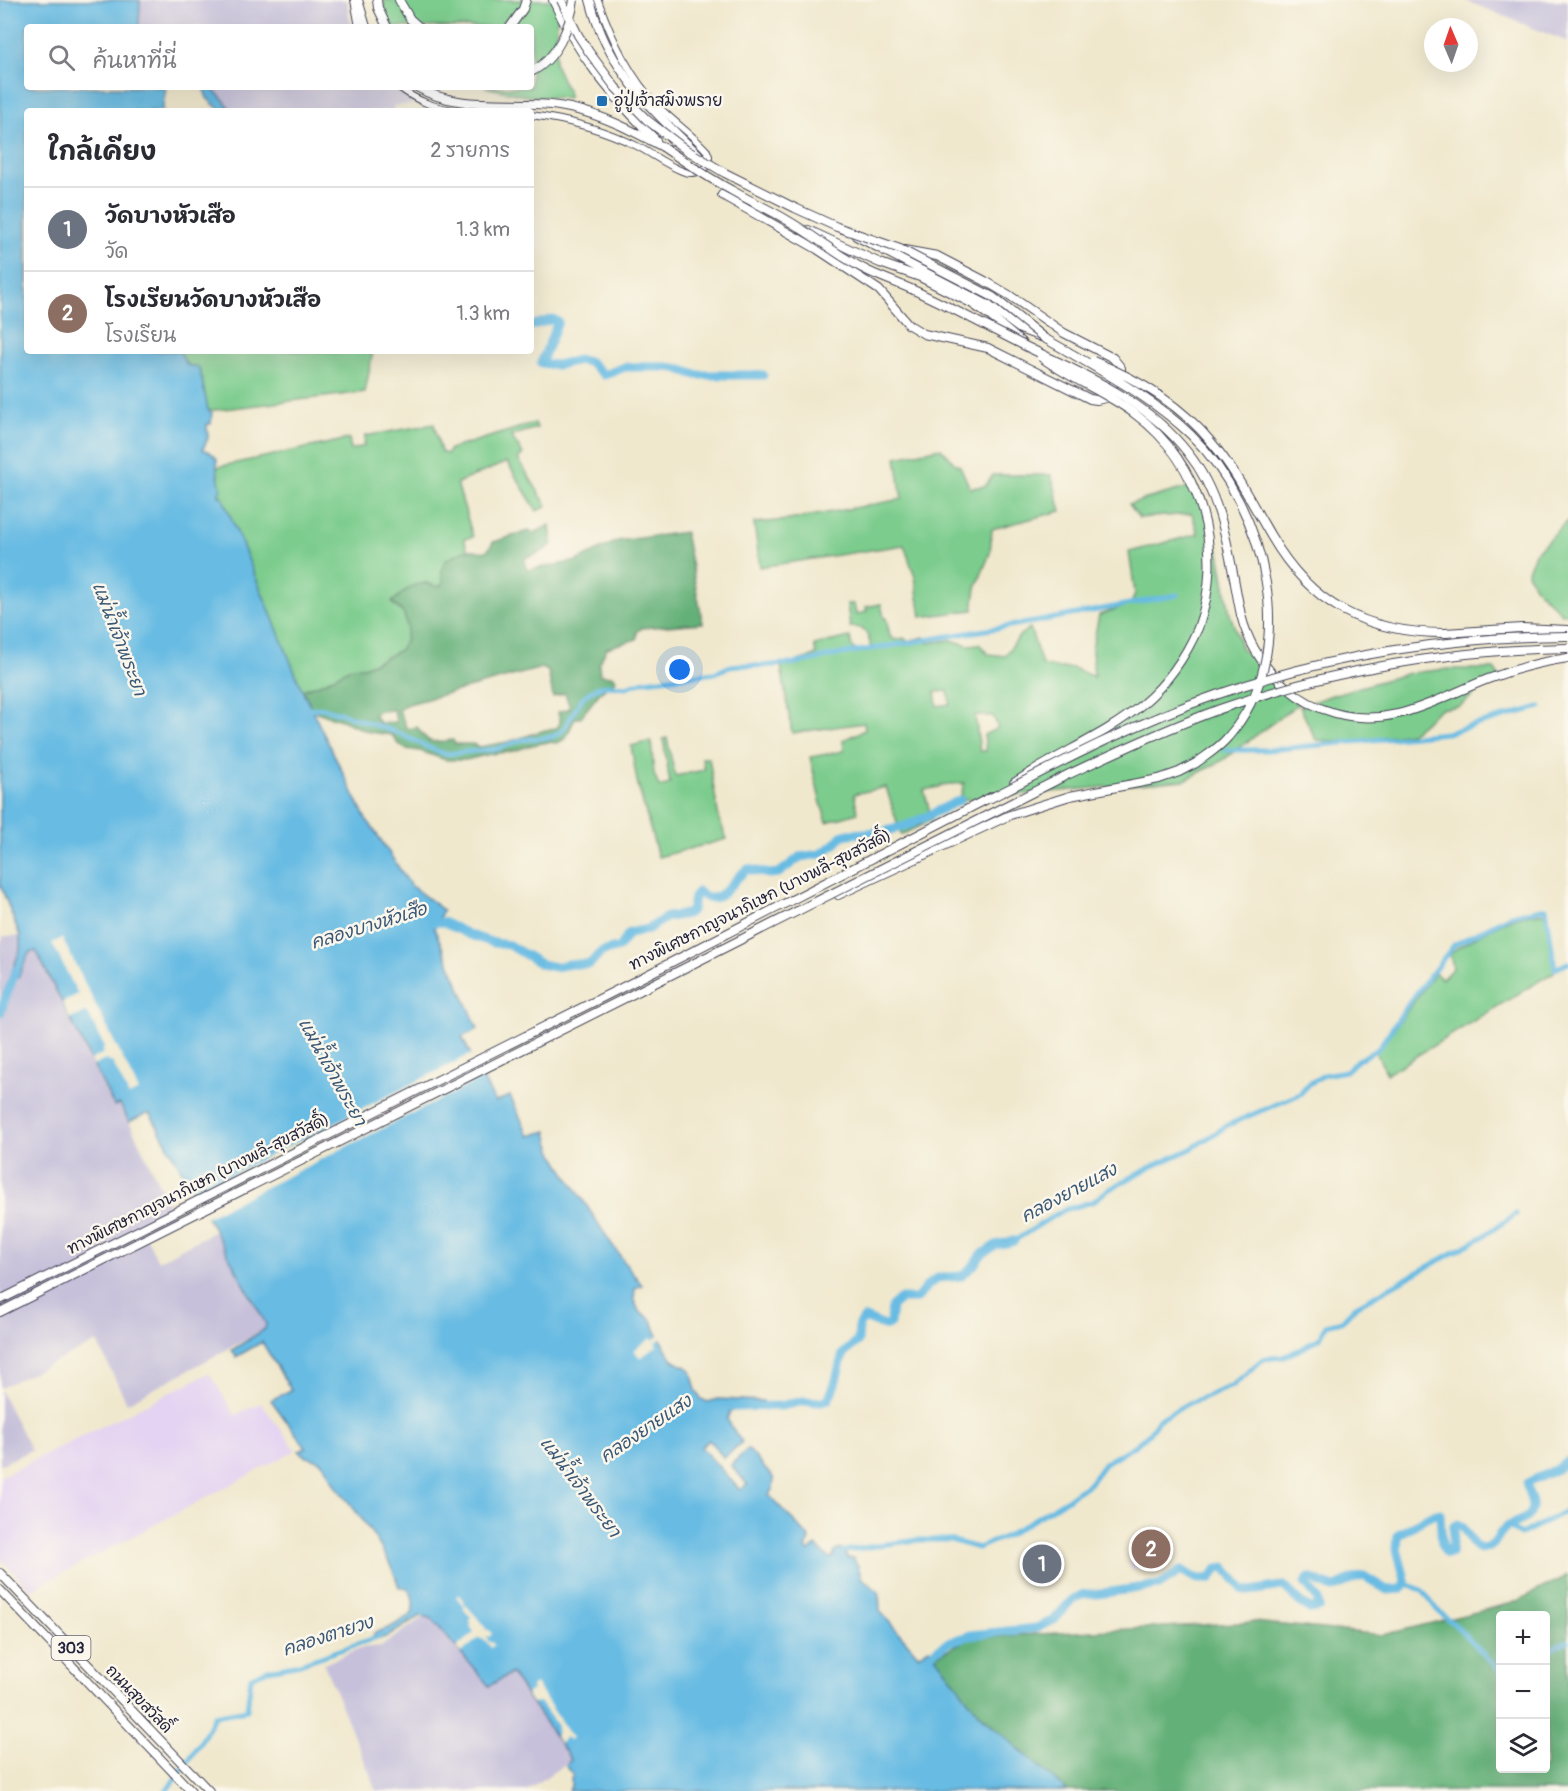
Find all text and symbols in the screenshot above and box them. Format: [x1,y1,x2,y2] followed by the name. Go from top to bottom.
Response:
[1424,18,1478,72] north arrow
[24,24,534,90] search box
[45,41,78,74] icon: search
[93,47,177,75] text: ค้นหาที่นี่
[614,89,723,113] place label: อู่ปู่เจ้าสมิงพราย
[595,94,609,108] marker: อู่ปู่เจ้าสมิงพราย
[48,136,156,168] text: ใกล้เคียง
[430,138,510,163] text: 2 รายการ
[105,202,236,230] text: วัดบางหัวเสือ
[64,217,71,242] text: 1
[456,217,510,242] text: 1.3 km
[105,239,128,264] text: วัด
[105,286,321,314] text: โรงเรียนวัดบางหัวเสือ
[62,301,73,326] text: 2
[456,301,510,326] text: 1.3 km
[105,323,176,348] text: โรงเรียน
[87,577,157,700] water label: แม่น้ำเจ้าพระยา
[665,655,694,684] your location
[623,819,895,977] street label: ทางพิเศษกาญจนาภิเษก (บางพลี-สุขสวัสดิ์)
[308,897,431,955] water label: คลองบางหัวเสือ
[293,1011,377,1131] water label: แม่น้ำเจ้าพระยา
[61,1103,333,1261] street label: ทางพิเศษกาญจนาภิเษก (บางพลี-สุขสวัสดิ์)
[1017,1157,1123,1228] water label: คลองยายแสง
[596,1389,698,1468] water label: คลองยายแสง
[535,1429,631,1543] water label: แม่น้ำเจ้าพระยา
[1132,1526,1170,1572] pin: 2
[1022,1542,1062,1586] pin: 1
[280,1610,378,1661] water label: คลองตายวง
[1496,1611,1550,1773] map controls
[1496,1611,1550,1665] button: +
[52,1636,90,1660] road number: 303
[100,1656,181,1739] street label: ถนนสุขสวัสดิ์
[1496,1665,1550,1719] button: −
[1496,1719,1550,1773] button: layers

